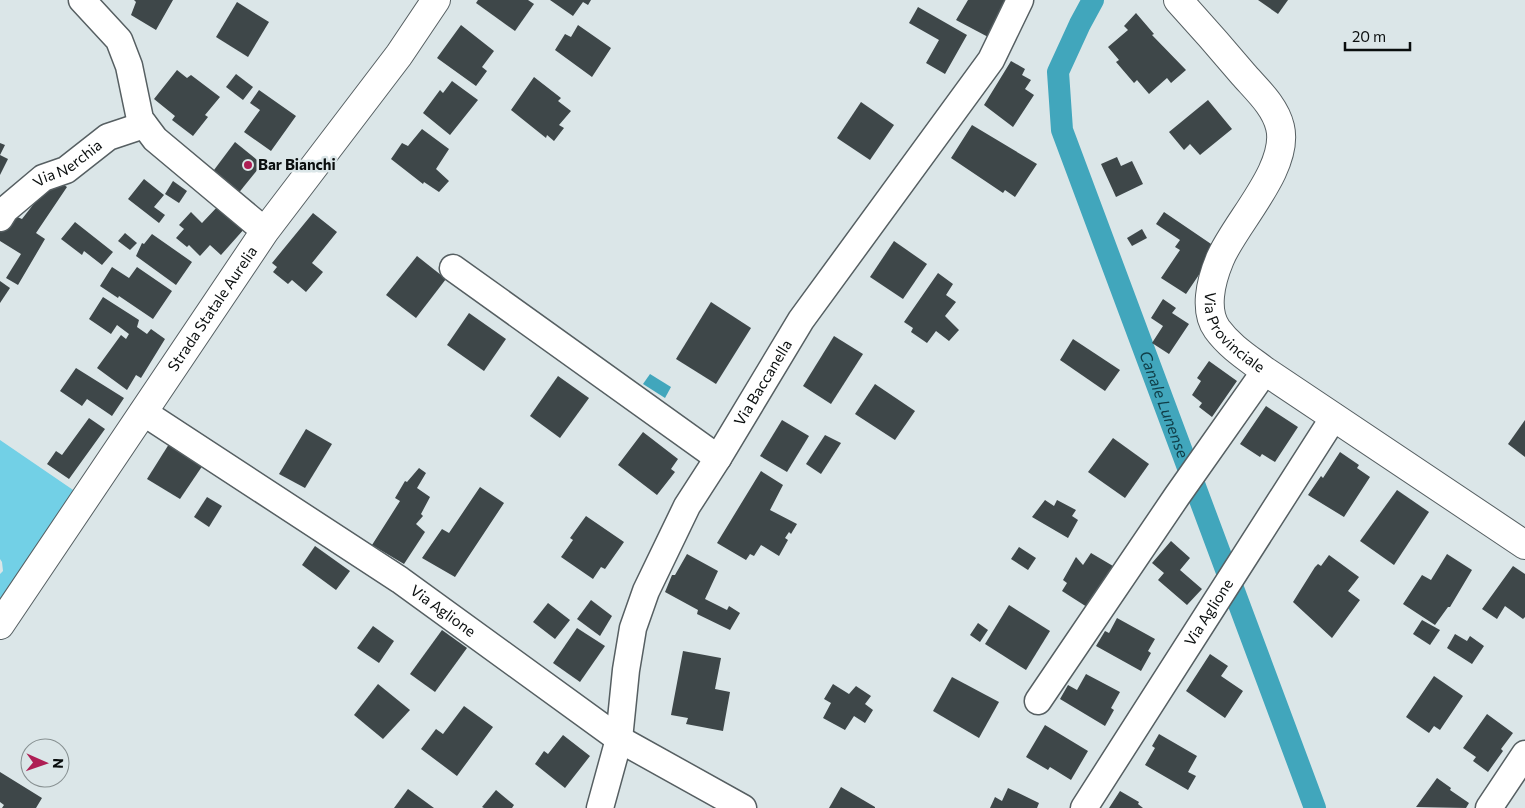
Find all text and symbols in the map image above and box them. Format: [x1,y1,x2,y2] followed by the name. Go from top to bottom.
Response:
[1345,20,1410,52] scale bar
[1352,27,1386,45] text: 20 m
[29,135,105,191] street label: Via Nerchia
[258,155,336,173] place label: Bar Bianchi
[242,159,254,171] marker: Bar Bianchi
[163,242,260,374] street label: Strada Statale Aurelia
[1202,291,1269,376] street label: Via Provinciale
[730,336,795,429] street label: Via Baccanella
[1136,348,1194,461] water label: Canale Lunense
[1180,575,1236,649] street label: Via Aglione
[407,581,480,640] street label: Via Aglione
[20,738,70,788] north arrow
[50,758,67,769] text: N

